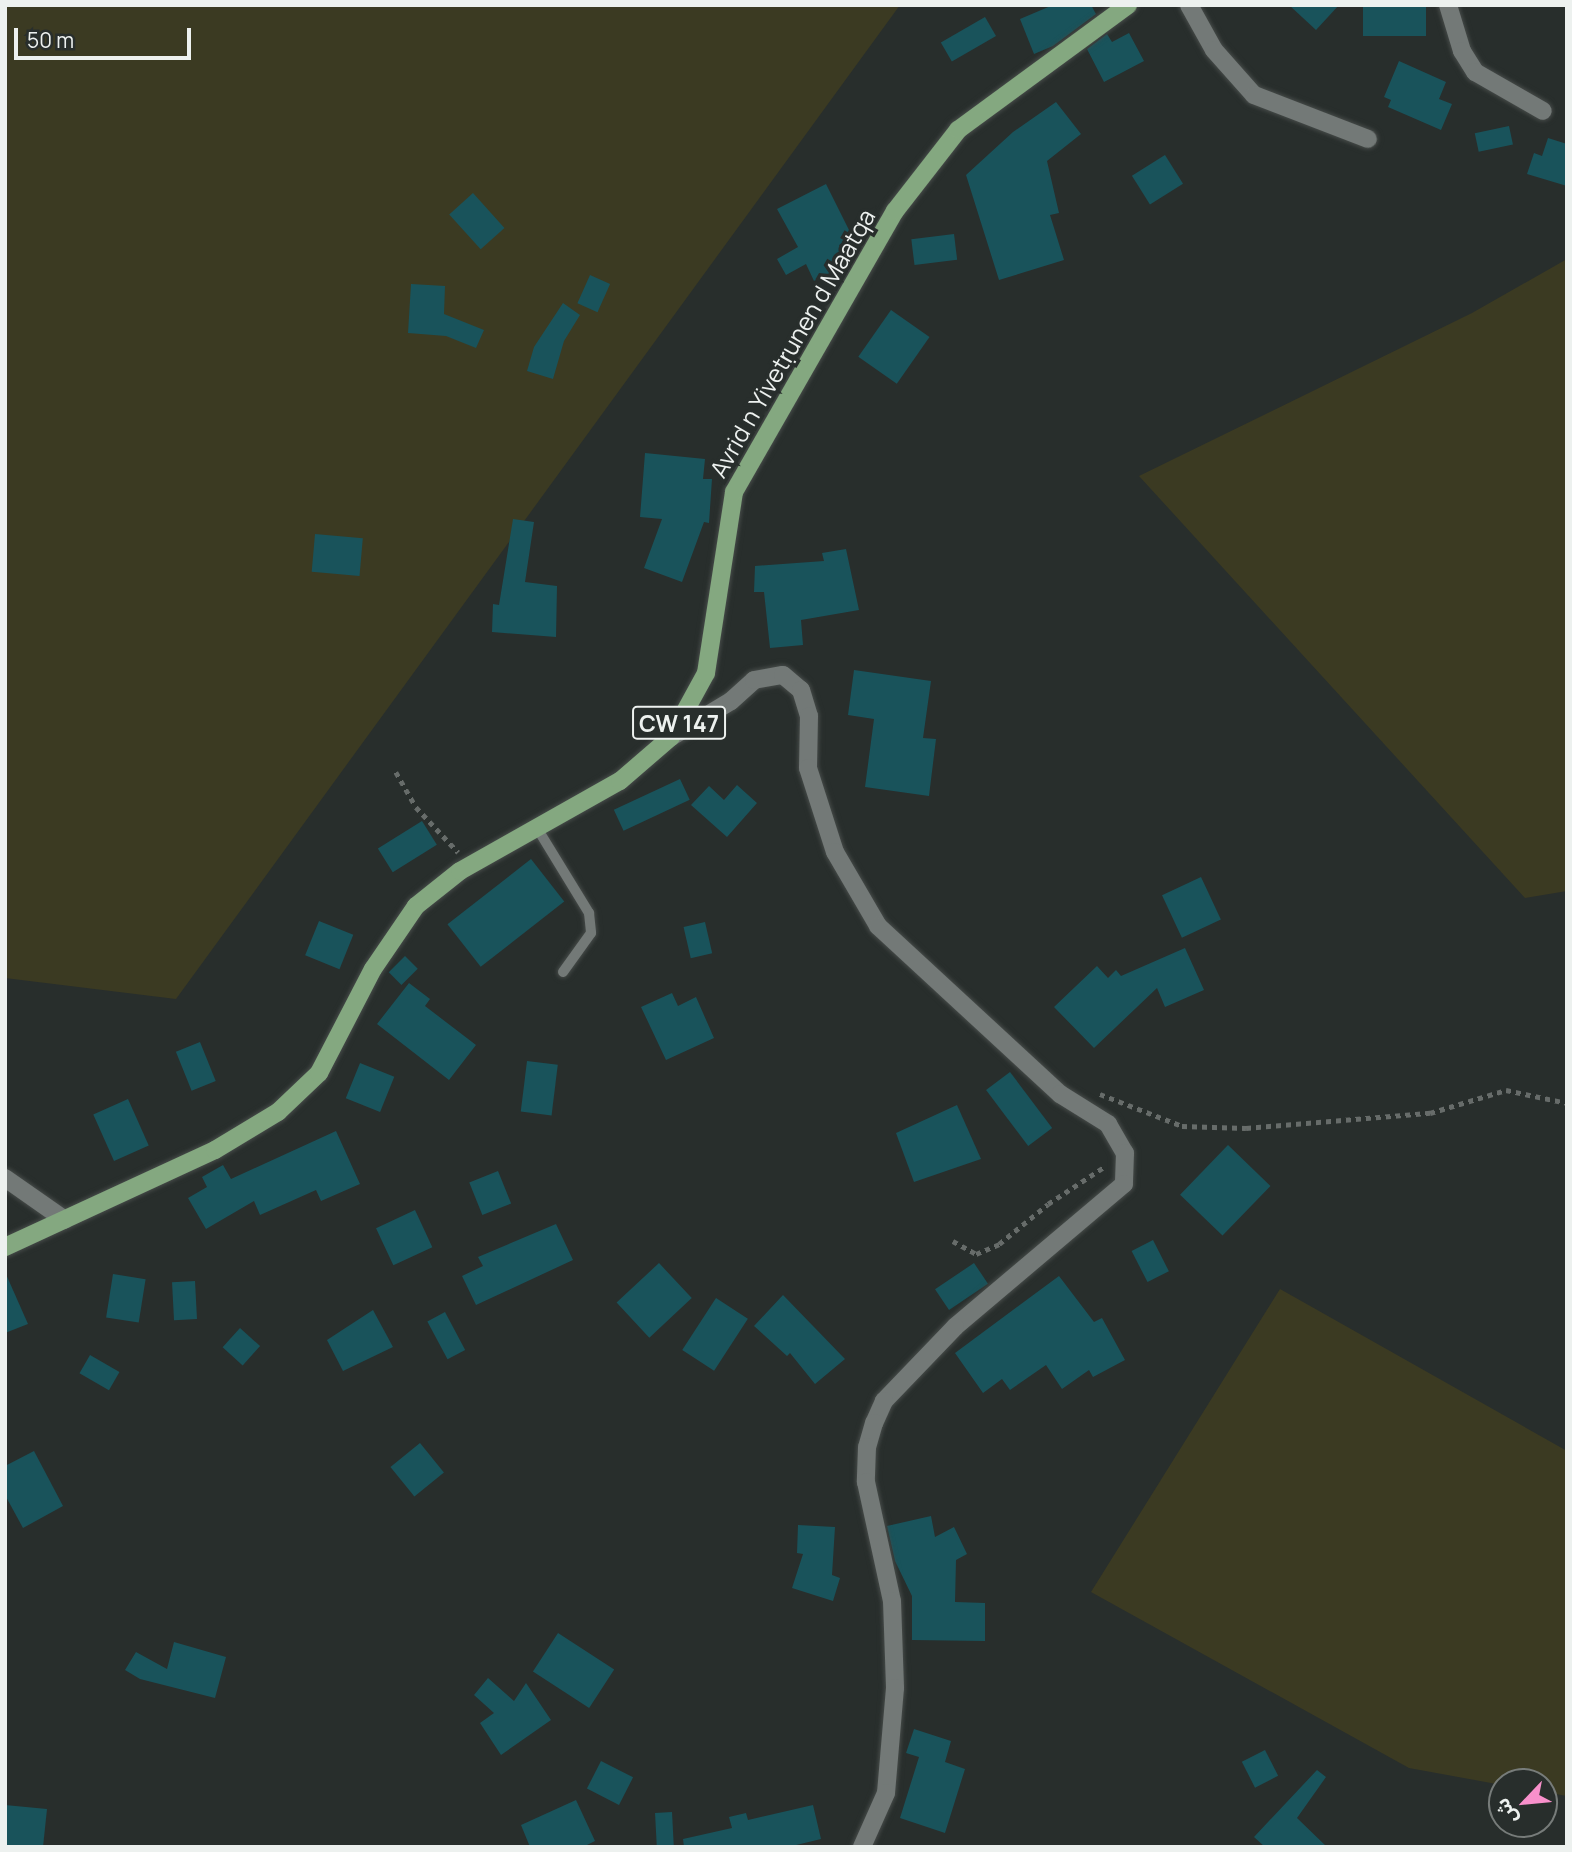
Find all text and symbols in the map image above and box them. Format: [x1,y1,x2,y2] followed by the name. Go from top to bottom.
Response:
[18,14,194,58] scale bar
[27,26,74,54] text: 50 m
[703,204,881,482] street label: Avrid n Yivetṛunen d Maatqa
[632,704,726,743] road number: CW 147
[1488,1768,1558,1838] north arrow
[1489,1794,1523,1829] text: ش

